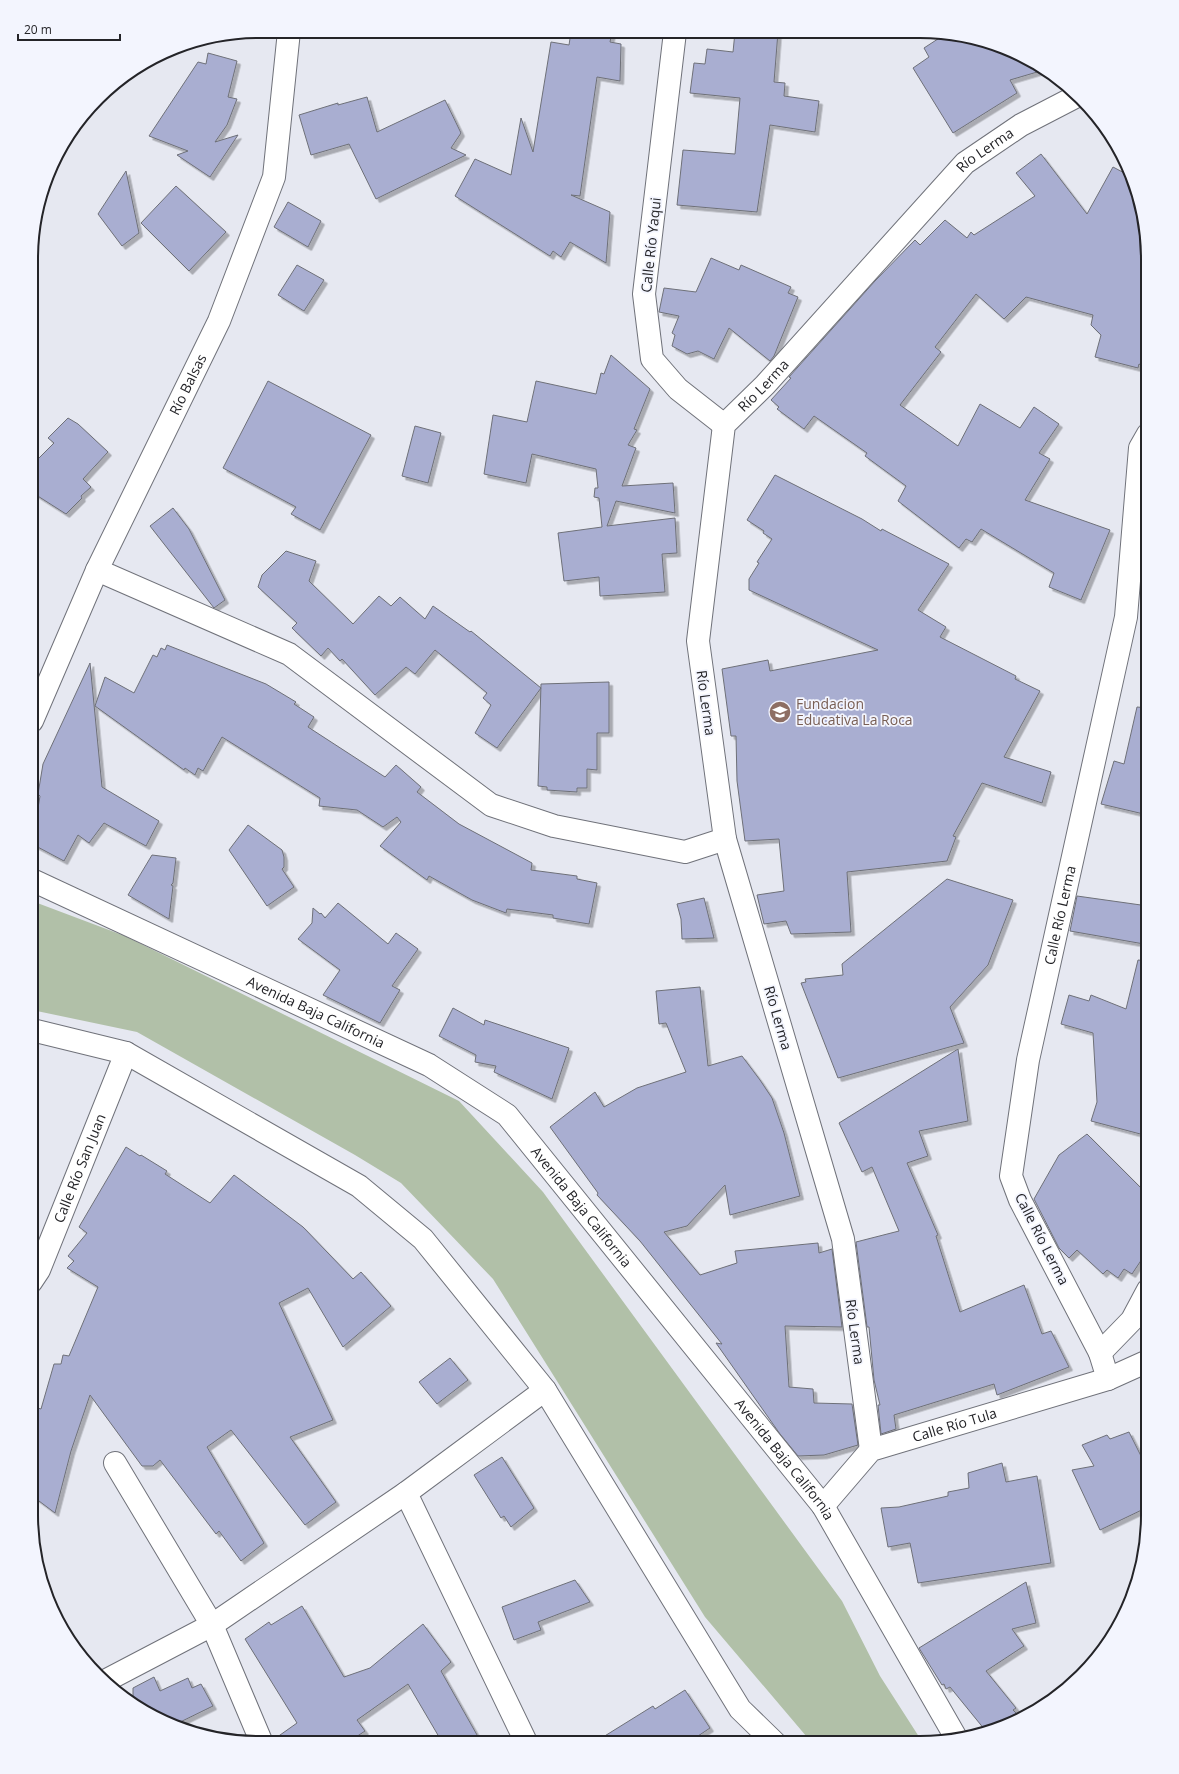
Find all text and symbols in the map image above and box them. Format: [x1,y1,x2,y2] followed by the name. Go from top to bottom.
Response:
[18,16,120,42] scale bar
[24,21,52,38] text: 20 m
[951,123,1017,176] street label: Río Lerma
[636,196,665,294] street label: Calle Río Yaqui
[164,350,211,418] street label: Río Balsas
[733,355,793,416] street label: Río Lerma
[693,669,720,737] street label: Río Lerma
[796,694,913,729] place label: Fundacion Educativa La Roca
[767,699,793,725] school or university icon: Fundacion Educativa La Roca
[1039,864,1080,967] street label: Calle Río Lerma
[244,971,388,1052] street label: Avenida Baja California
[760,984,797,1052] street label: Río Lerma
[49,1111,110,1225] street label: Calle Río San Juan
[527,1142,636,1271] street label: Avenida Baja California
[1011,1189,1074,1288] street label: Calle Río Lerma
[842,1298,869,1366] street label: Río Lerma
[731,1394,839,1523] street label: Avenida Baja California
[910,1403,999,1446] street label: Calle Río Tula

